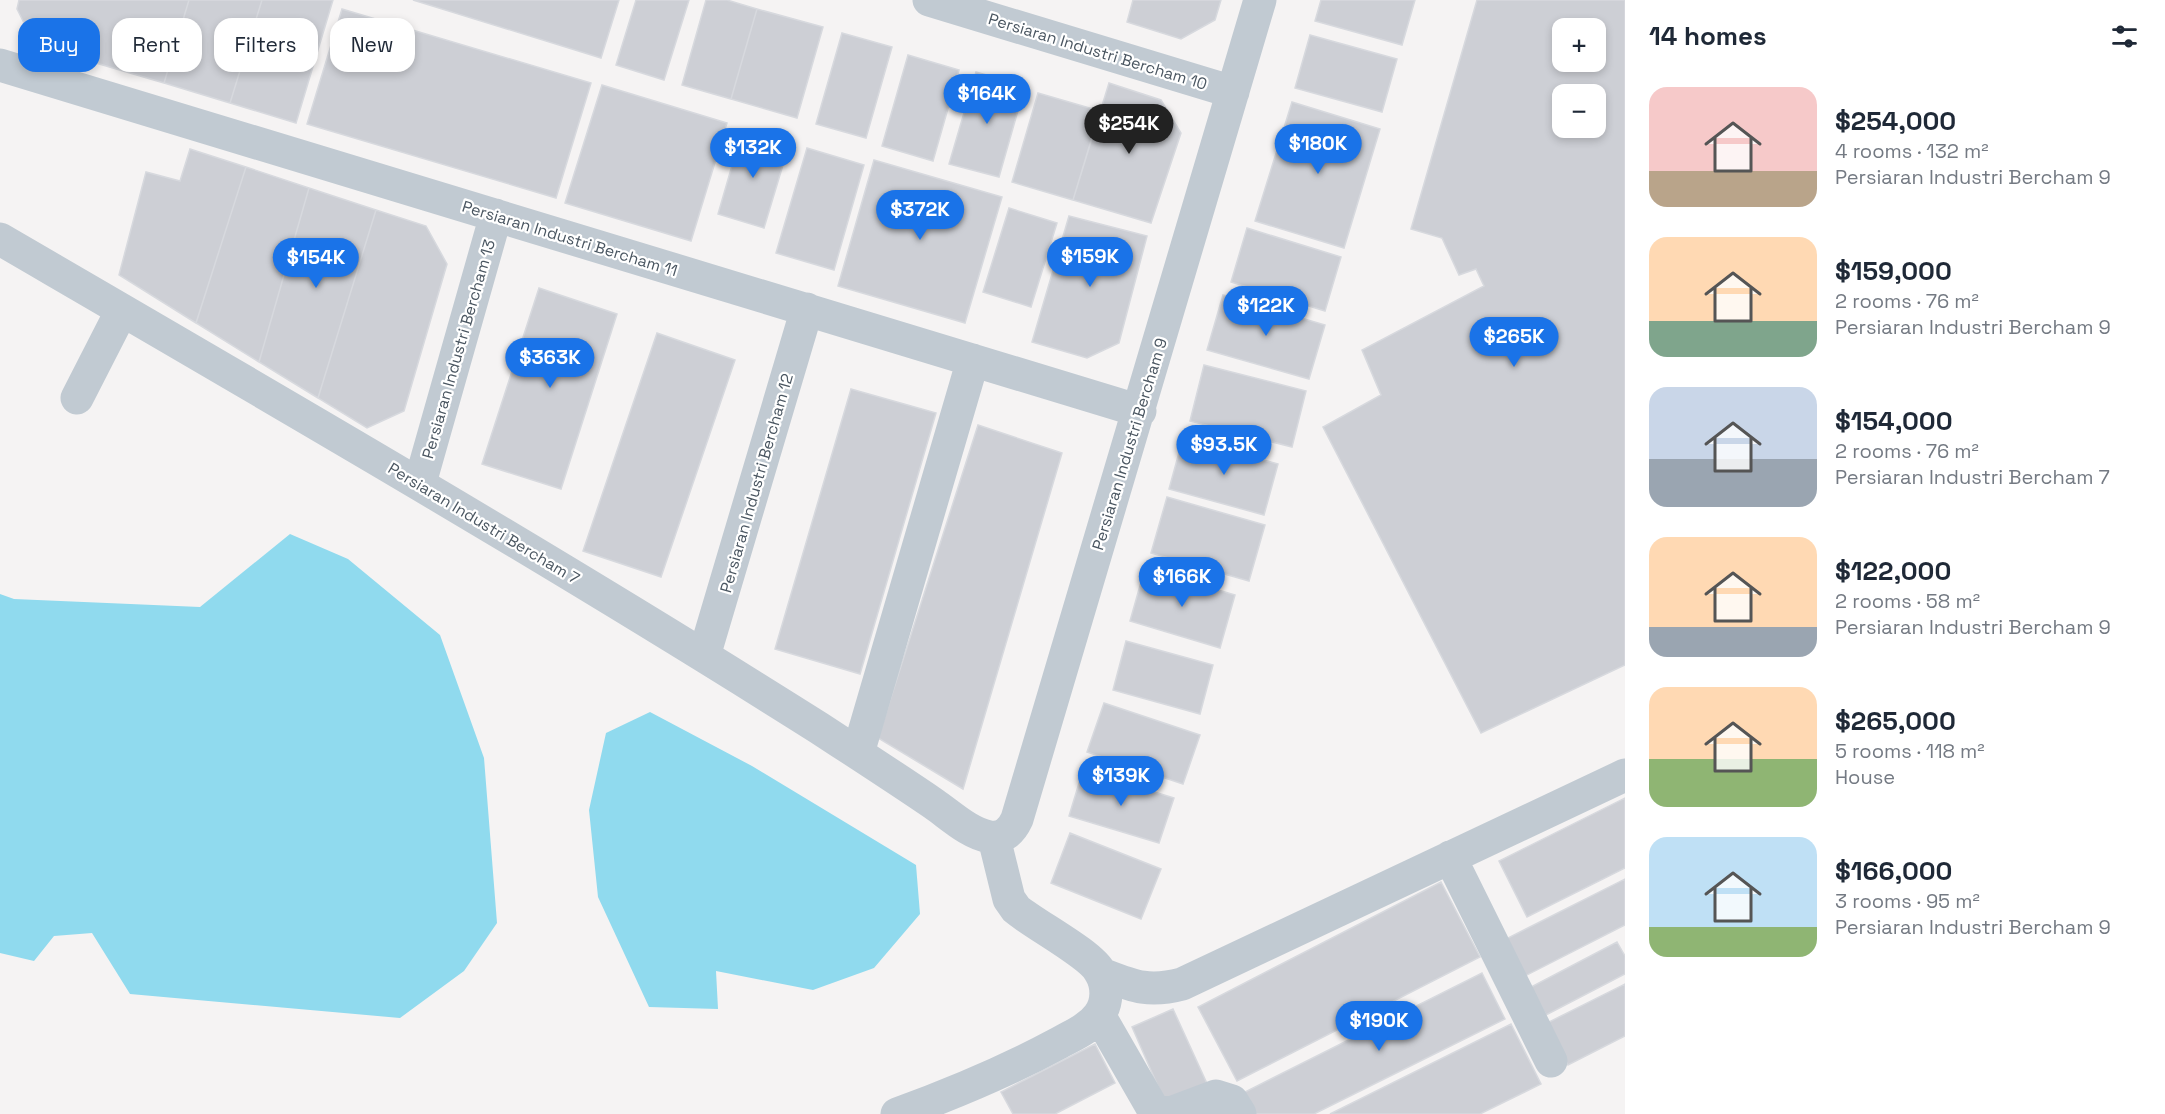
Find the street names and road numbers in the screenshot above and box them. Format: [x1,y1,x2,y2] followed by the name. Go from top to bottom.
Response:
[986,8,1210,95] street label: Persiaran Industri Bercham 10
[460,196,680,281] street label: Persiaran Industri Bercham 11
[417,237,500,461] street label: Persiaran Industri Bercham 13
[1087,336,1172,553] street label: Persiaran Industri Bercham 9
[715,371,798,595] street label: Persiaran Industri Bercham 12
[384,458,583,589] street label: Persiaran Industri Bercham 7

